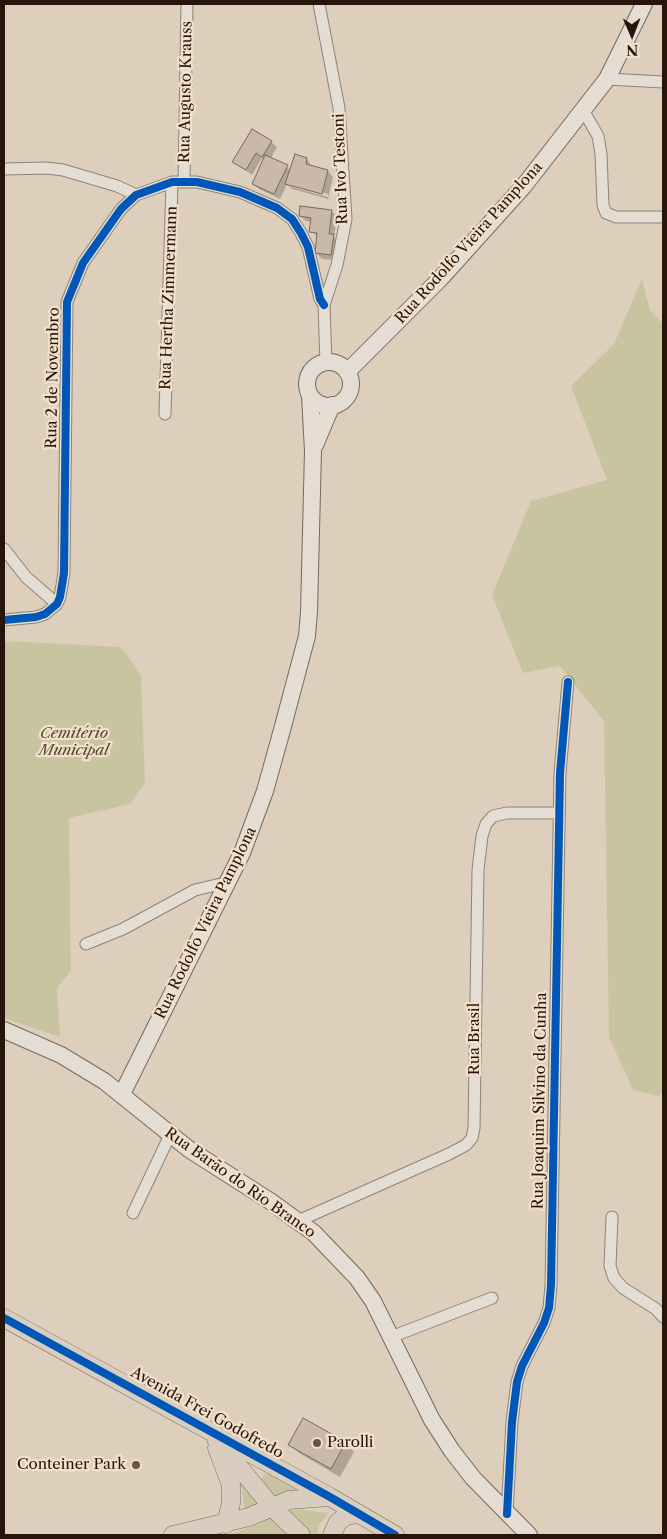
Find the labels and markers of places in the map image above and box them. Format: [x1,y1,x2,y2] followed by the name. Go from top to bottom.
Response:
[327,1434,373,1452] place label: Parolli
[311,1437,323,1449] marker: Parolli
[17,1456,126,1474] place label: Conteiner Park
[130,1459,142,1471] marker: Conteiner Park

